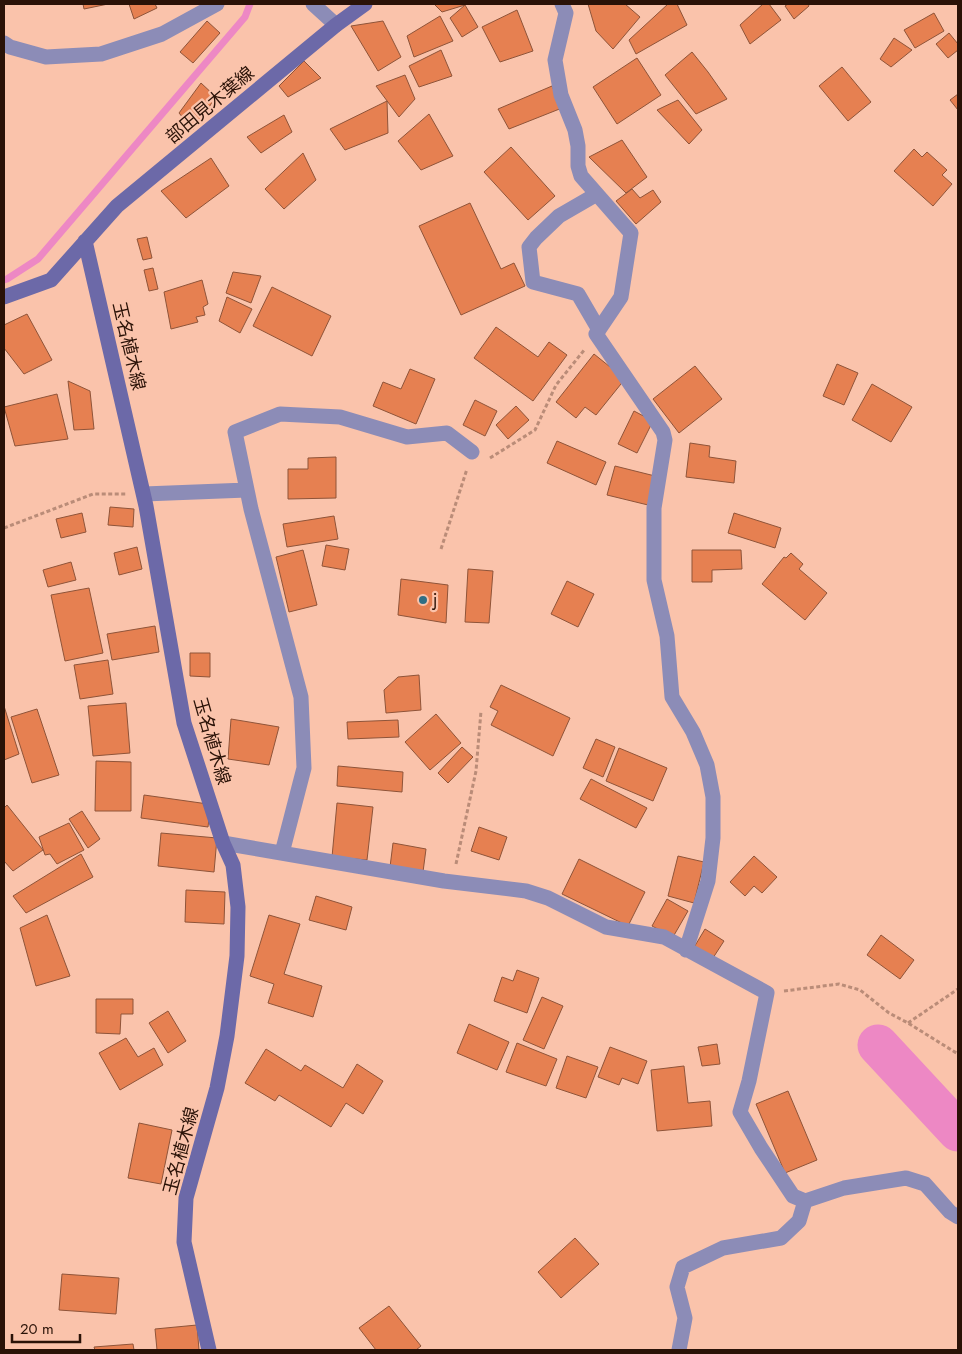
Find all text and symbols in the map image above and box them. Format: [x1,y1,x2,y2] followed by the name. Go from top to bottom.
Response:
[160,60,260,150] street label: 部田見木葉線
[106,299,152,393] street label: 玉名植木線
[431,587,438,613] place label: j
[417,594,429,606] marker: j
[187,694,237,788] street label: 玉名植木線
[157,1104,205,1198] street label: 玉名植木線
[12,1312,80,1344] scale bar
[20,1318,54,1340] text: 20 m

